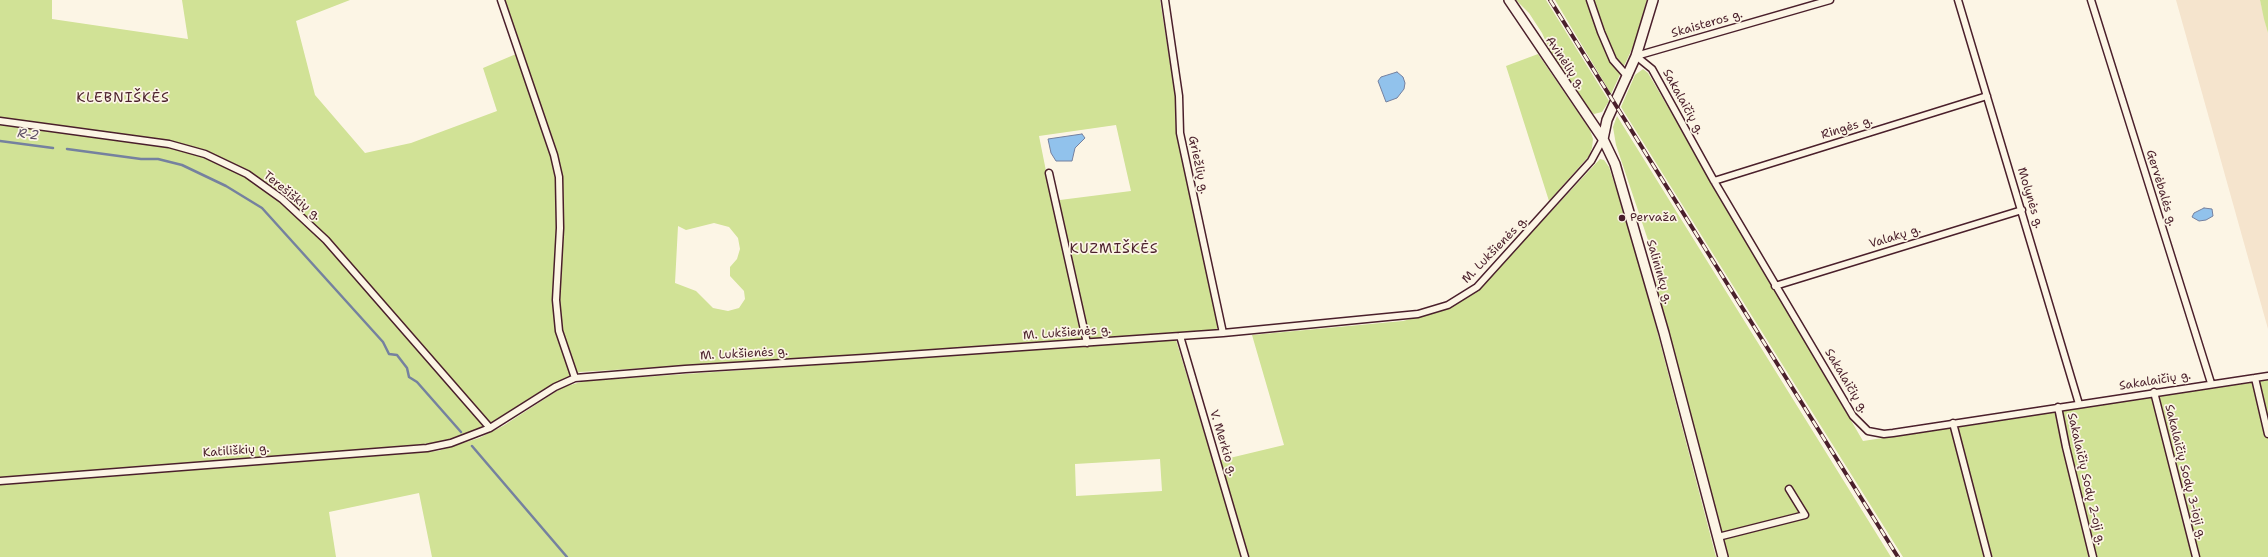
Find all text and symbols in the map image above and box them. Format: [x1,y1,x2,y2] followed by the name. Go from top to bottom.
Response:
[1670,7,1744,41] street label: Skaisteros g.
[1542,34,1588,92] street label: Avinėlių g.
[1659,67,1707,137] street label: Sakalaičių g.
[76,90,170,106] district label: KLEBNIŠKĖS
[1820,113,1874,143] street label: Ringės g.
[16,126,40,144] water label: R-2
[1185,135,1211,195] street label: Griežlių g.
[2143,148,2179,228] street label: Gervėbalės g.
[2014,166,2046,230] street label: Molynės g.
[260,168,324,224] street label: Terešiškių g.
[1630,211,1677,225] place label: Pervaža
[1459,213,1531,287] street label: M. Lukšienės g.
[1617,213,1627,223] marker: Pervaža
[1867,222,1923,252] street label: Valakų g.
[1643,238,1675,306] street label: Salininkų g.
[1069,241,1159,257] district label: KUZMIŠKĖS
[1023,323,1111,343] street label: M. Lukšienės g.
[700,345,788,363] street label: M. Lukšienės g.
[1821,346,1871,416] street label: Sakalaičių g.
[2118,368,2192,394] street label: Sakalaičių g.
[2161,403,2209,541] street label: Sakalaičių Sodų 3-ioji g.
[1206,408,1240,478] street label: V. Merkio g.
[2064,412,2108,546] street label: Sakalaičių Sodų 2-oji g.
[202,441,270,461] street label: Katiliškių g.

